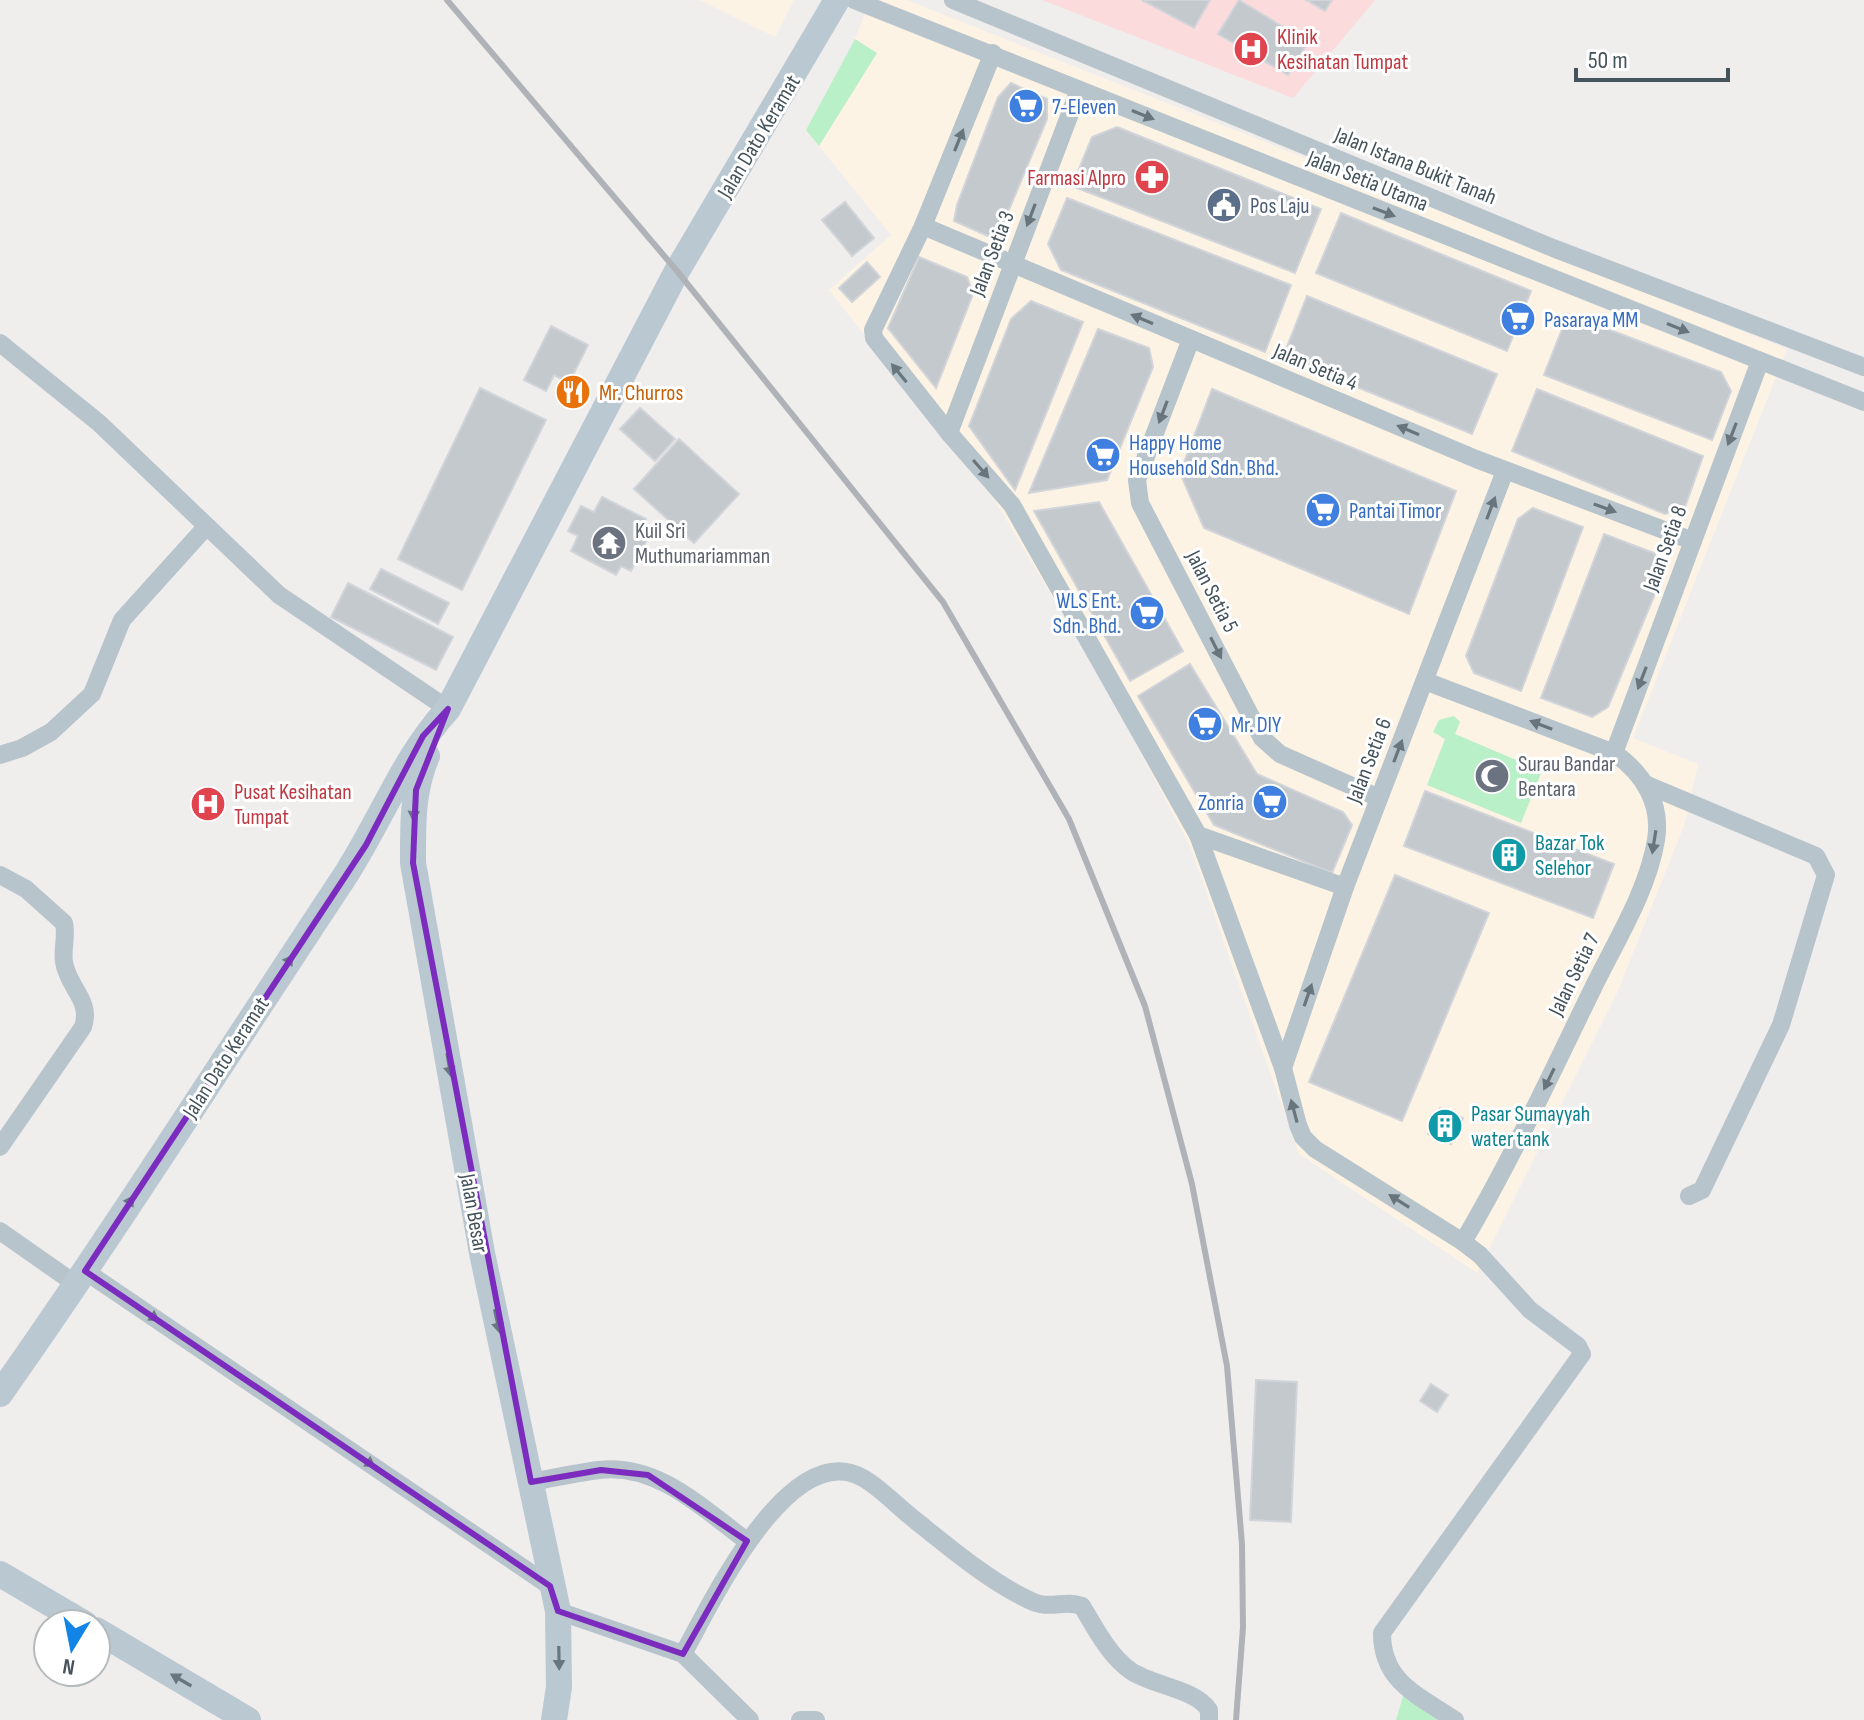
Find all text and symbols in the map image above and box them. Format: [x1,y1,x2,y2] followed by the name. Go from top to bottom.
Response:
[1277,24,1408,76] place label: Klinik Kesihatan Tumpat
[1232,30,1270,68] hospital icon: Klinik Kesihatan Tumpat
[1576,32,1728,82] scale bar
[1588,46,1628,75] text: 50 m
[711,70,807,204] street label: Jalan Dato Keramat
[1007,87,1045,125] supermarket icon: 7-Eleven
[1052,94,1116,121] place label: 7-Eleven
[1131,109,1155,122] one-way arrow
[1330,121,1500,211] street label: Jalan Istana Bukit Tanah
[953,128,966,152] one-way arrow
[1302,145,1432,218] street label: Jalan Setia Utama
[1133,158,1171,196] pharmacy icon: Farmasi Alpro
[1027,165,1126,192] place label: Farmasi Alpro
[1205,186,1243,224] public building icon: Pos Laju
[1250,193,1310,220] place label: Pos Laju
[1024,203,1037,227] one-way arrow
[1372,206,1396,219] one-way arrow
[964,207,1021,301] street label: Jalan Setia 3
[1499,300,1537,338] supermarket icon: Pasaraya MM
[1544,307,1638,334] place label: Pasaraya MM
[1130,312,1154,325] one-way arrow
[1666,322,1690,335] one-way arrow
[1268,337,1361,397] street label: Jalan Setia 4
[891,363,908,383] one-way arrow
[554,373,592,411] restaurant icon: Mr. Churros
[599,380,683,407] place label: Mr. Churros
[1156,400,1169,424] one-way arrow
[1725,422,1738,446] one-way arrow
[1395,423,1419,436] one-way arrow
[1129,430,1279,482] place label: Happy Home Household Sdn. Bhd.
[1084,436,1122,474] supermarket icon: Happy Home Household Sdn. Bhd.
[971,460,989,479] one-way arrow
[1304,491,1342,529] supermarket icon: Pantai Timor
[1485,496,1498,520] one-way arrow
[1349,498,1441,525] place label: Pantai Timor
[1593,502,1617,515] one-way arrow
[1637,502,1693,596] street label: Jalan Setia 8
[635,518,770,570] place label: Kuil Sri Muthumariamman
[590,524,628,562] temple icon: Kuil Sri Muthumariamman
[1179,545,1244,637] street label: Jalan Setia 5
[1053,588,1121,640] place label: WLS Ent. Sdn. Bhd.
[1128,594,1166,632] supermarket icon: WLS Ent. Sdn. Bhd.
[1209,637,1222,660] one-way arrow
[1635,666,1648,690] one-way arrow
[1186,705,1224,743] supermarket icon: Mr. DIY
[1231,712,1281,739] place label: Mr. DIY
[1340,714,1398,808] street label: Jalan Setia 6
[1529,718,1553,731] one-way arrow
[1392,738,1405,762] one-way arrow
[1518,751,1615,803] place label: Surau Bandar Bentara
[1473,757,1511,795] mosque icon: Surau Bandar Bentara
[234,779,352,831] place label: Pusat Kesihatan Tumpat
[1251,783,1289,821] supermarket icon: Zonria
[189,785,227,823] hospital icon: Pusat Kesihatan Tumpat
[1198,790,1244,817] place label: Zonria
[407,797,420,822] one-way arrow
[1535,830,1605,882] place label: Bazar Tok Selehor
[1648,830,1660,855] one-way arrow
[1490,836,1528,874] building icon: Bazar Tok Selehor
[1542,929,1606,1021] street label: Jalan Setia 7
[278,954,293,976] one-way arrow
[1303,982,1315,1006] one-way arrow
[177,992,276,1124] street label: Jalan Dato Keramat
[443,1053,455,1078] one-way arrow
[1542,1067,1556,1090] one-way arrow
[1288,1099,1300,1124] one-way arrow
[1471,1101,1590,1153] place label: Pasar Sumayyah water tank
[1426,1107,1464,1145] building icon: Pasar Sumayyah water tank
[453,1171,494,1255] street label: Jalan Besar
[1389,1194,1410,1209] one-way arrow
[120,1195,135,1216] one-way arrow
[139,1307,160,1322] one-way arrow
[491,1309,504,1334] one-way arrow
[354,1452,375,1467] one-way arrow
[32,1608,112,1688] north arrow
[553,1646,565,1671] one-way arrow
[61,1652,77,1681] text: N
[170,1674,192,1688] one-way arrow

